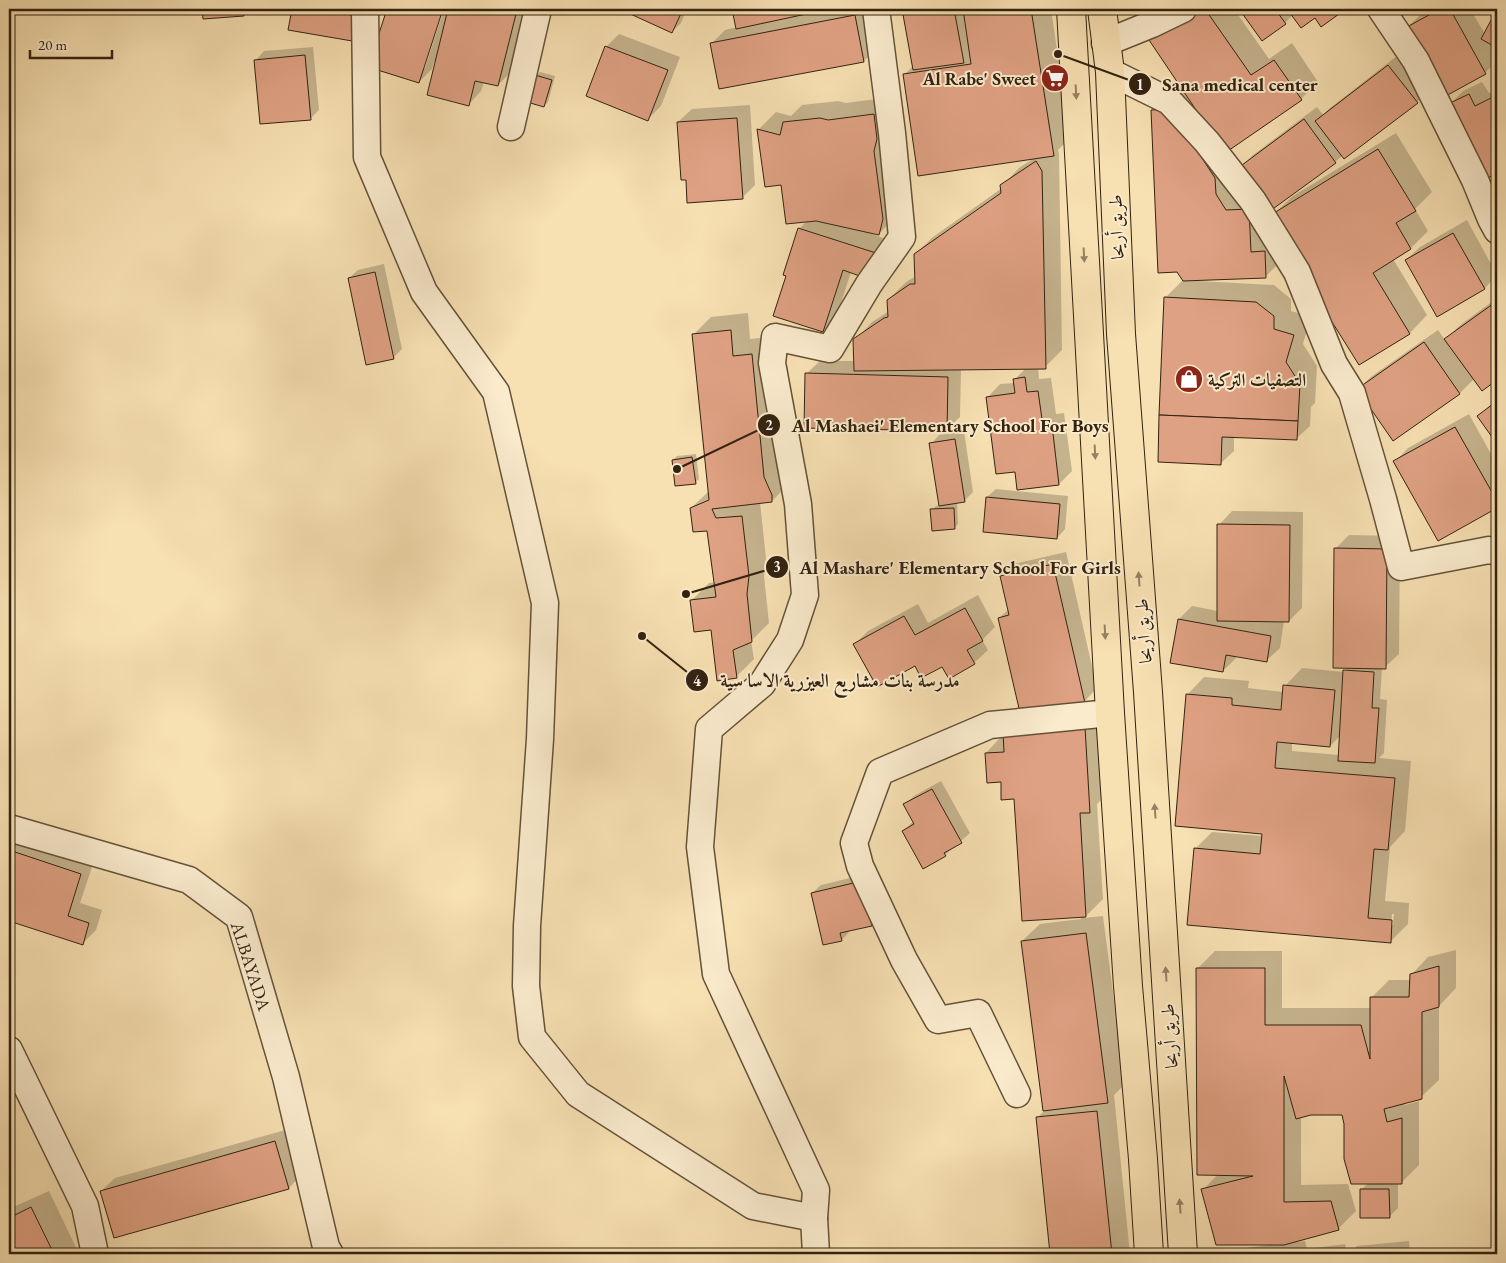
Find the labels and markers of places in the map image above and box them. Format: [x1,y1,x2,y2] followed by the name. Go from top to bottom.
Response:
[1040,63,1070,93] supermarket icon: Al Rabe' Sweet
[921,67,1036,90] place label: Al Rabe' Sweet
[1127,67,1327,101] callout: Sana medical center
[1174,364,1204,394] shop icon: التصفيات التركية
[1208,368,1306,391] place label: التصفيات التركية
[756,408,1118,442] callout: Al Mashaei' Elementary School For Boys
[765,550,1131,584] callout: Al Mashare' Elementary School For Girls
[685,663,969,697] callout: مدرسة بنات مشاريع العيزرية الاسا سية

